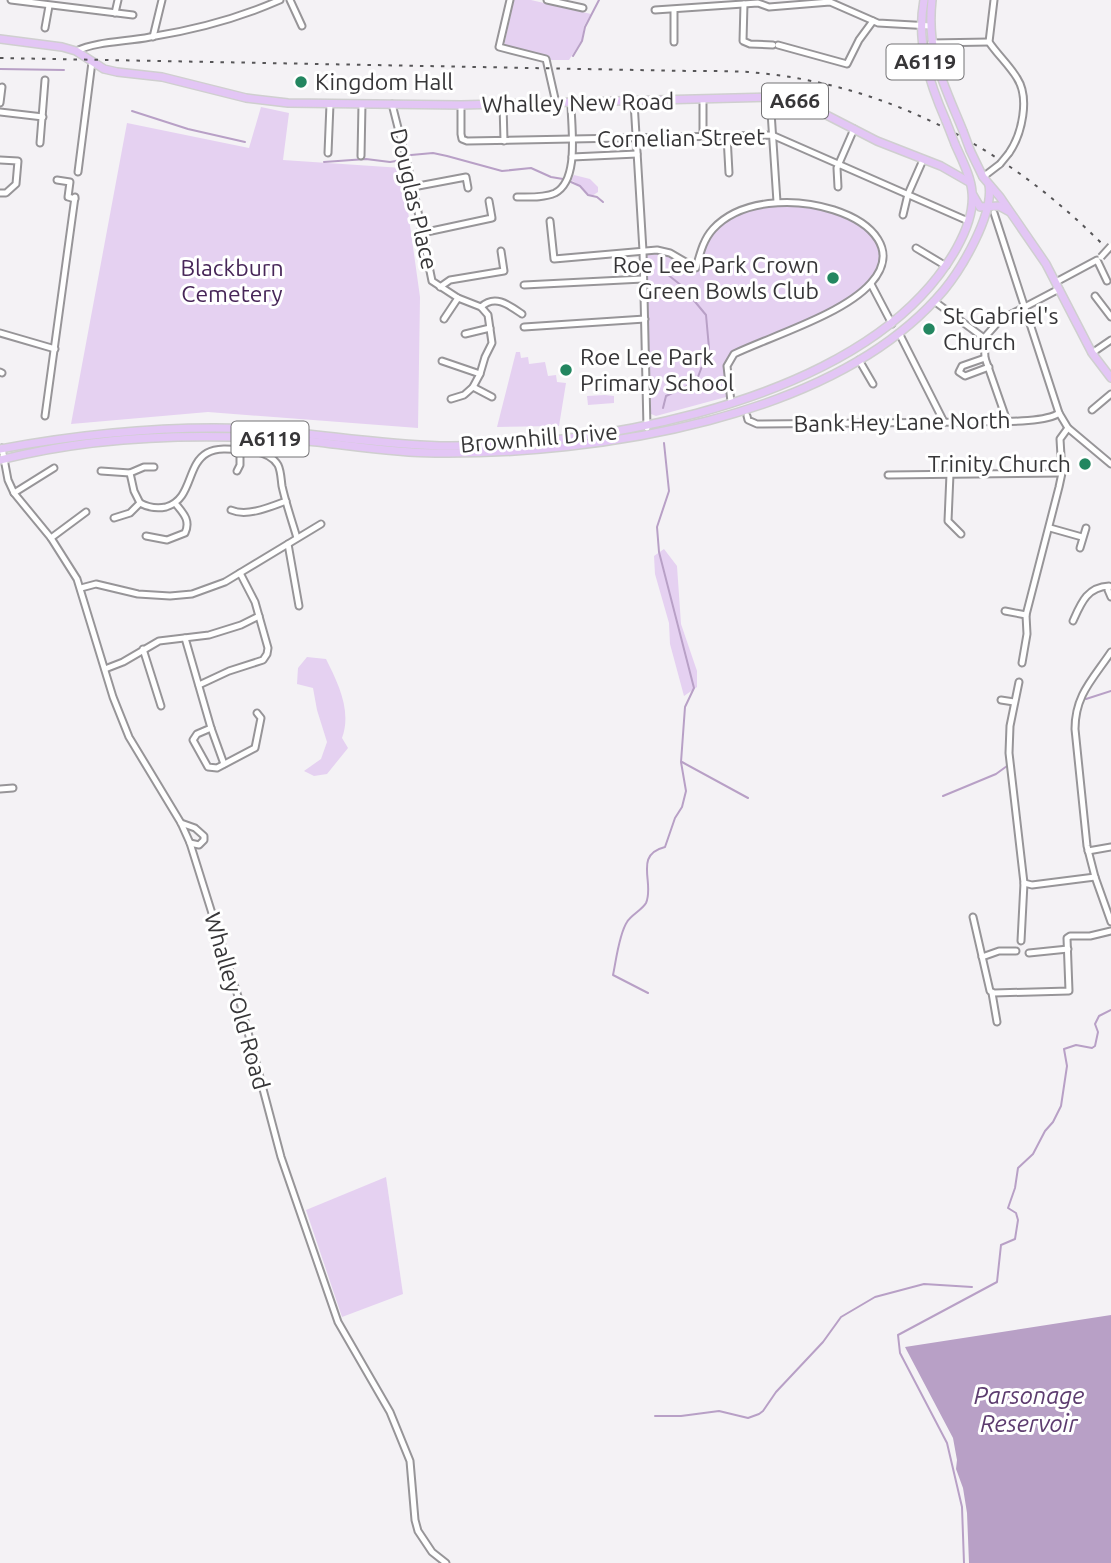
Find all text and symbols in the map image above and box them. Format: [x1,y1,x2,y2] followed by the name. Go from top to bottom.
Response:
[886,44,964,80] road number: A6119
[315,69,453,94] place label: Kingdom Hall
[293,74,309,90] marker: Kingdom Hall
[762,84,828,119] road number: A666
[482,88,674,117] street label: Whalley New Road
[597,124,765,151] street label: Cornelian Street
[386,126,443,272] street label: Douglas Place
[613,252,819,303] place label: Roe Lee Park Crown Green Bowls Club
[180,255,284,306] park label: Blackburn Cemetery
[825,270,841,286] marker: Roe Lee Park Crown Green Bowls Club
[943,303,1058,354] place label: St Gabriel's Church
[921,321,937,337] marker: St Gabriel's Church
[580,344,734,395] place label: Roe Lee Park Primary School
[558,362,574,378] marker: Roe Lee Park Primary School
[793,407,1011,436] street label: Bank Hey Lane North
[459,418,619,457] street label: Brownhill Drive
[232,422,308,457] road number: A6119
[928,451,1071,476] place label: Trinity Church
[1077,456,1093,472] marker: Trinity Church
[200,909,275,1092] street label: Whalley Old Road
[974,1382,1084,1437] water label: Parsonage Reservoir

